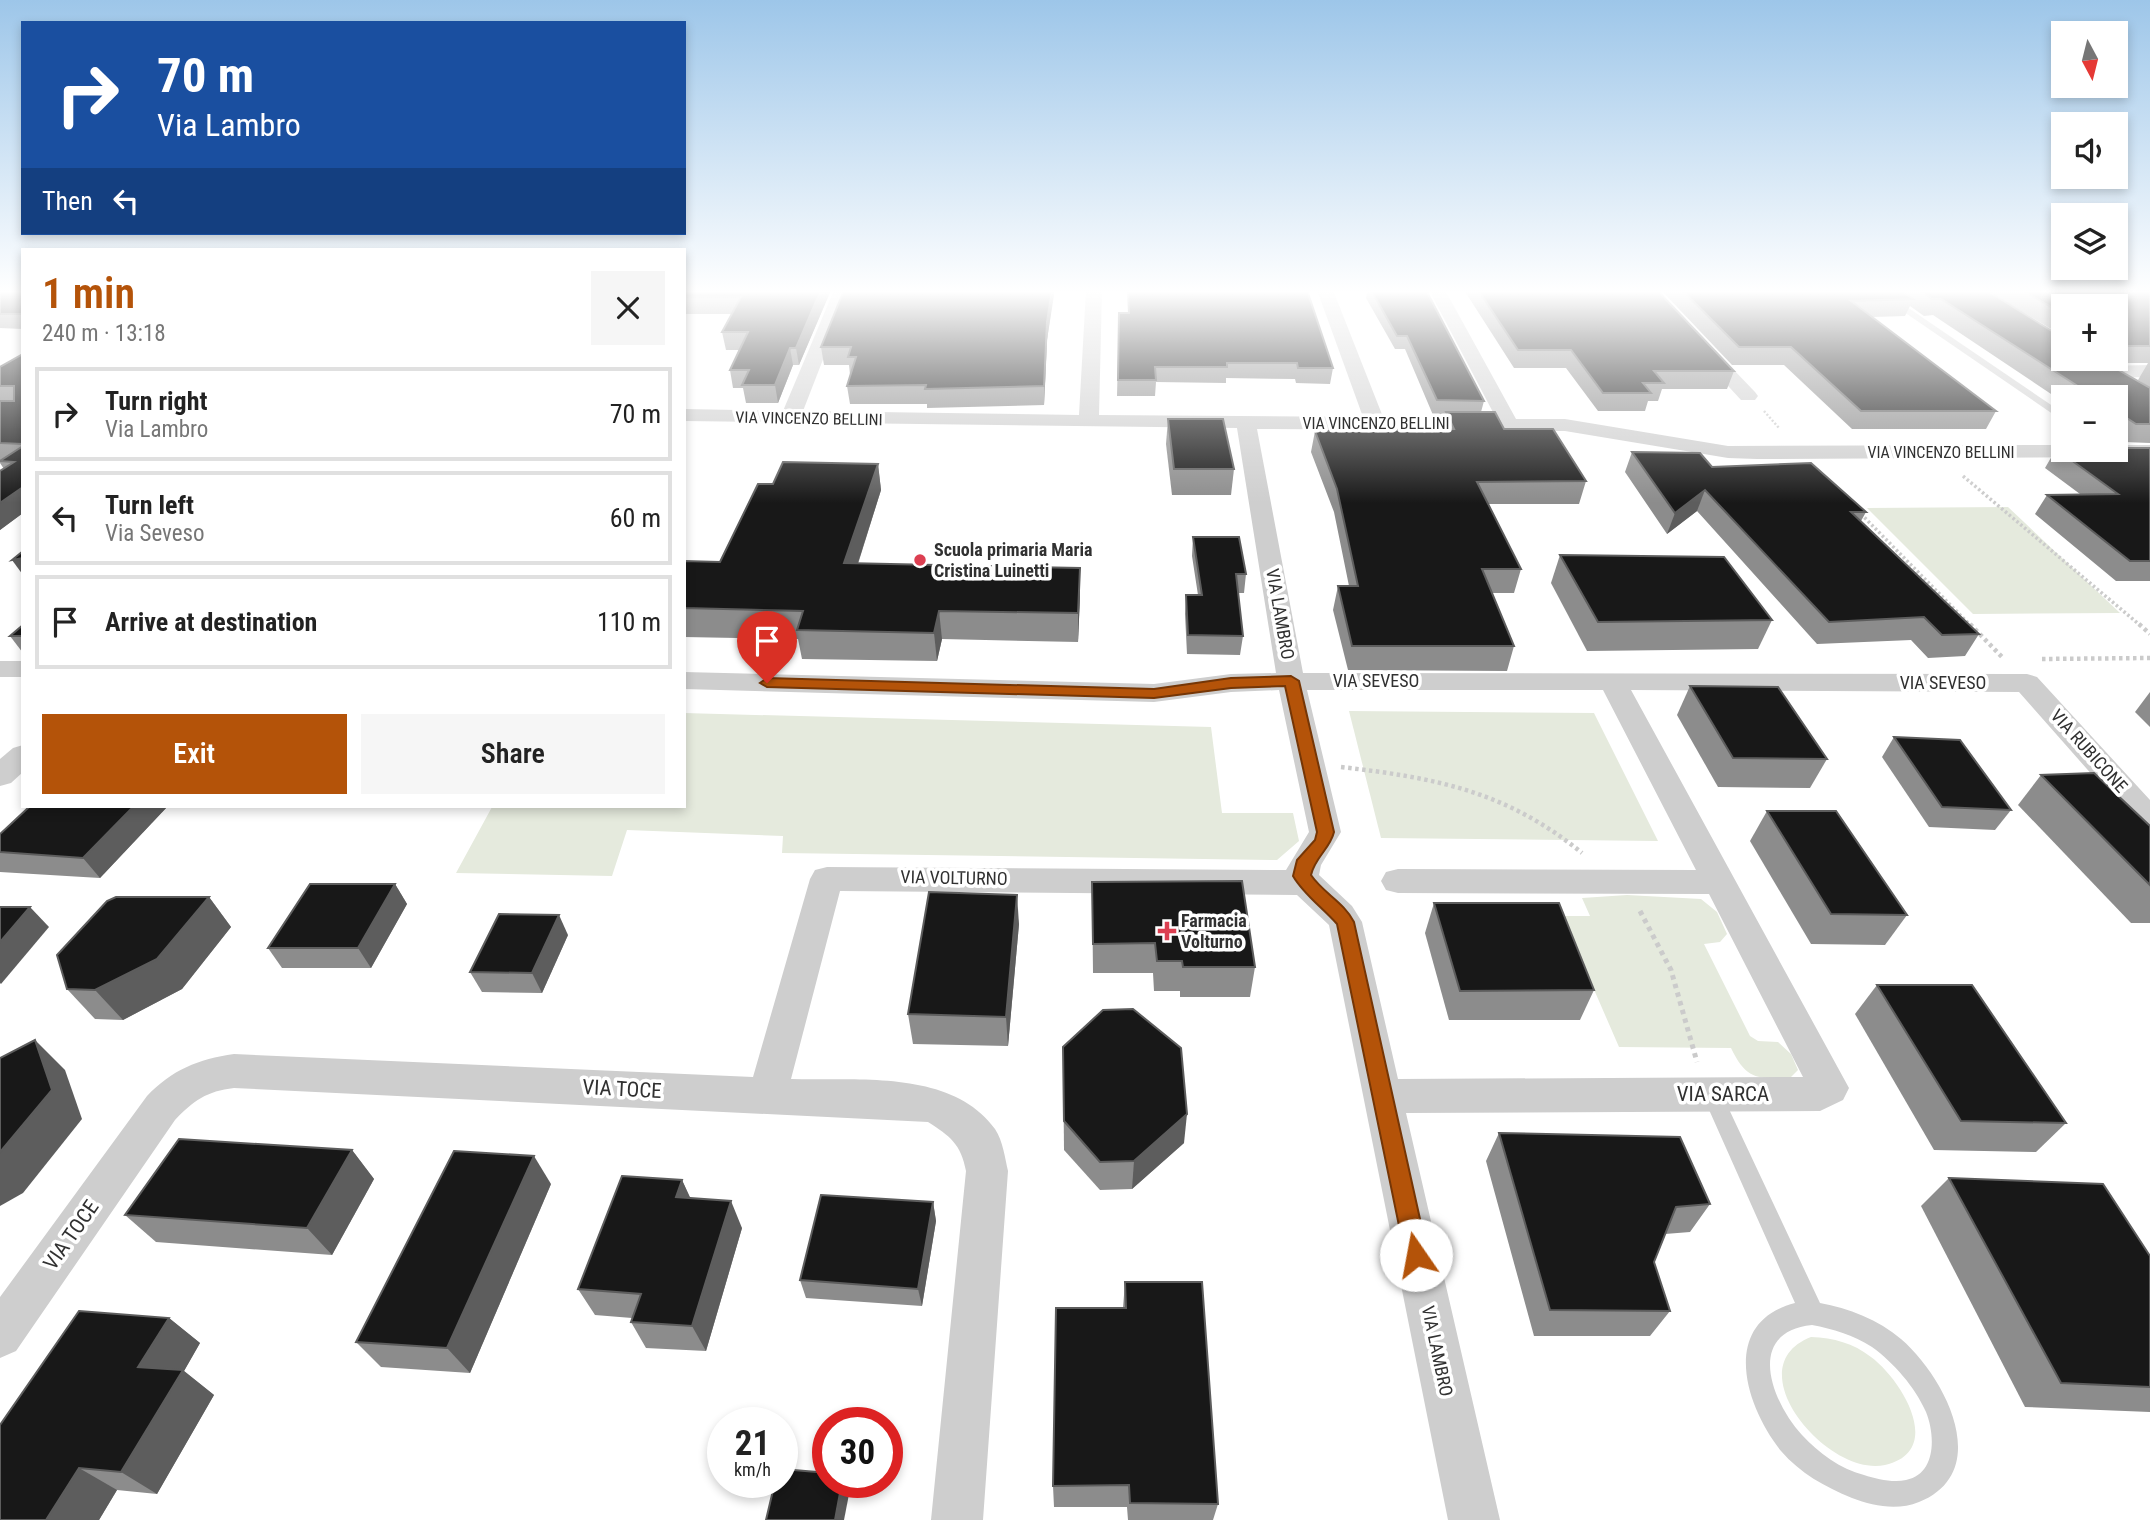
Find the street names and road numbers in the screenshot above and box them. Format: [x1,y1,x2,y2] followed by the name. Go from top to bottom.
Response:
[735,408,883,429] street label: VIA VINCENZO BELLINI
[1302,414,1450,433] street label: VIA VINCENZO BELLINI
[1867,443,2015,462] street label: VIA VINCENZO BELLINI
[1262,567,1299,661] street label: VIA LAMBRO
[1333,670,1419,691] street label: VIA SEVESO
[1900,672,1986,693] street label: VIA SEVESO
[2047,705,2132,797] street label: VIA RUBICONE
[900,866,1008,889] street label: VIA VOLTURNO
[582,1075,662,1103] street label: VIA TOCE
[1677,1082,1769,1106] street label: VIA SARCA
[38,1196,104,1274] street label: VIA TOCE
[1418,1304,1457,1398] street label: VIA LAMBRO

